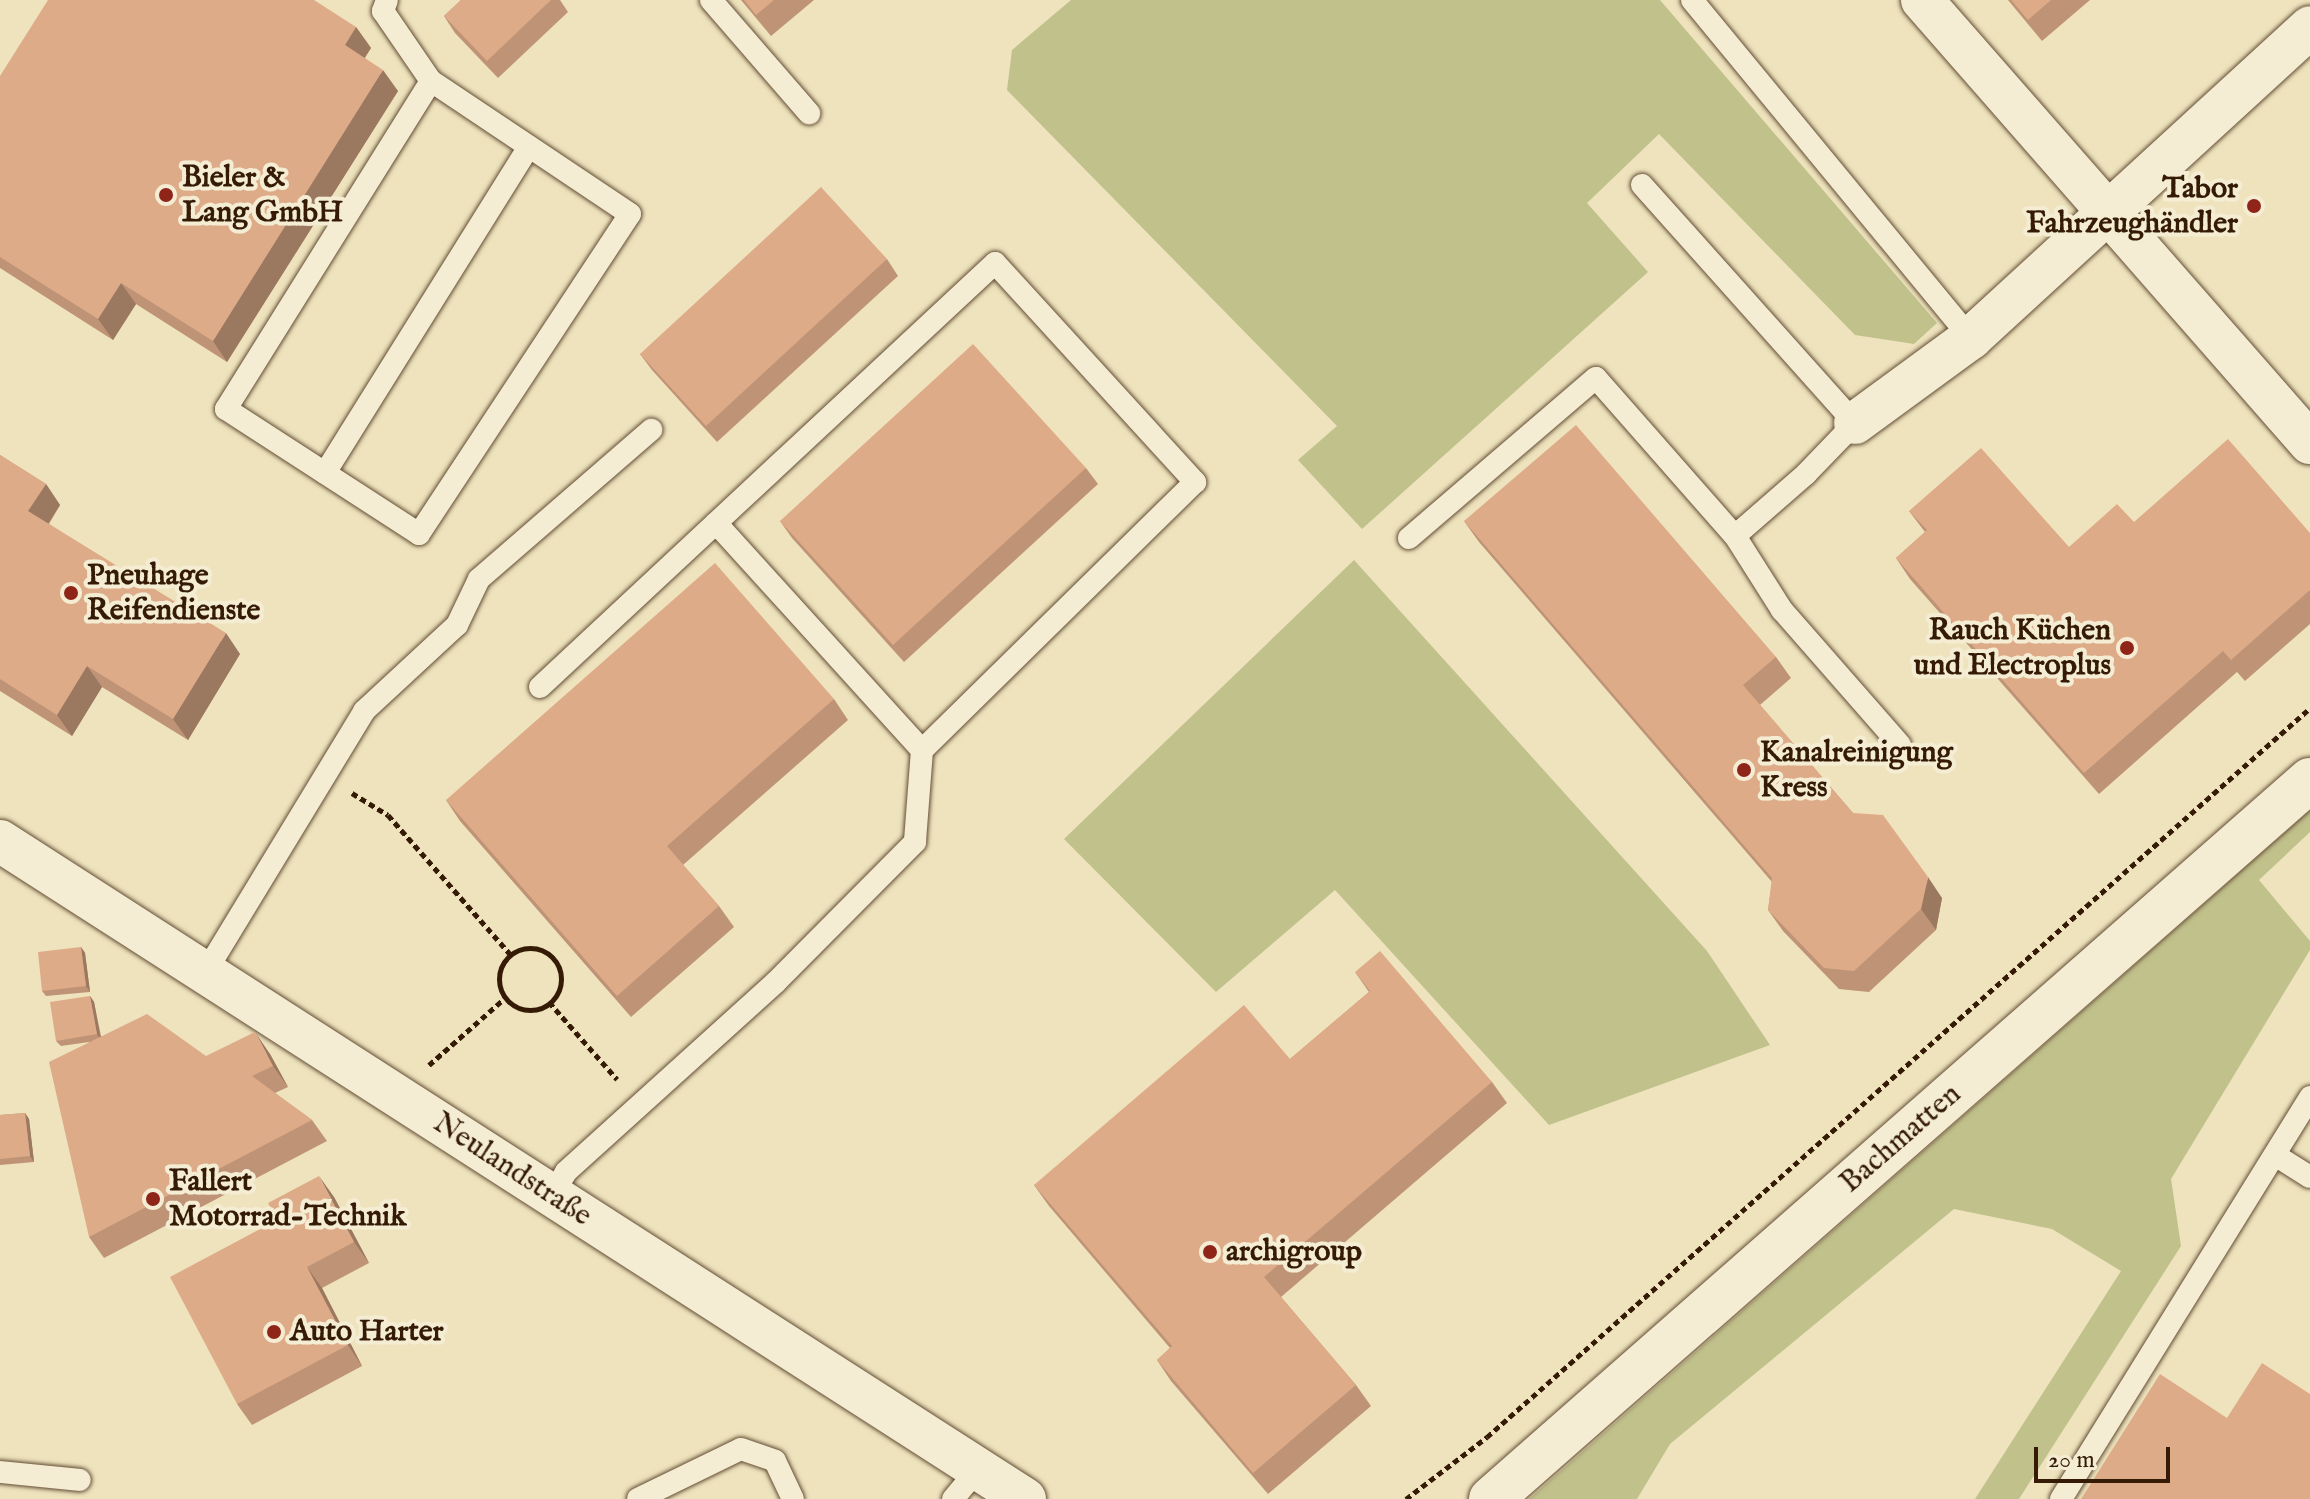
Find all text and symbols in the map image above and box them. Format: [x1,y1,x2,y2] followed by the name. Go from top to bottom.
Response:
[182,160,343,230] place label: Bieler & Lang GmbH
[2026,171,2238,242] place label: Tabor Fahrzeughändler
[157,186,175,204] marker: Bieler & Lang GmbH
[2245,197,2263,215] marker: Tabor Fahrzeughändler
[87,558,260,628] place label: Pneuhage Reifendienste
[62,584,80,602] marker: Pneuhage Reifendienste
[1914,613,2111,684] place label: Rauch Küchen und Electroplus
[2118,639,2136,657] marker: Rauch Küchen und Electroplus
[1760,735,1953,806] place label: Kanalreinigung Kress
[1735,761,1753,779] marker: Kanalreinigung Kress
[1833,1077,1969,1201] street label: Bachmatten
[426,1105,598,1235] street label: Neulandstraße
[169,1164,406,1234] place label: Fallert Motorrad-Technik
[144,1190,162,1208] marker: Fallert Motorrad-Technik
[1226,1234,1362,1270] place label: archigroup
[1201,1243,1219,1261] marker: archigroup
[290,1314,444,1350] place label: Auto Harter
[265,1323,283,1341] marker: Auto Harter
[2038,1431,2174,1481] scale bar
[2048,1445,2095,1476] text: 20 m

